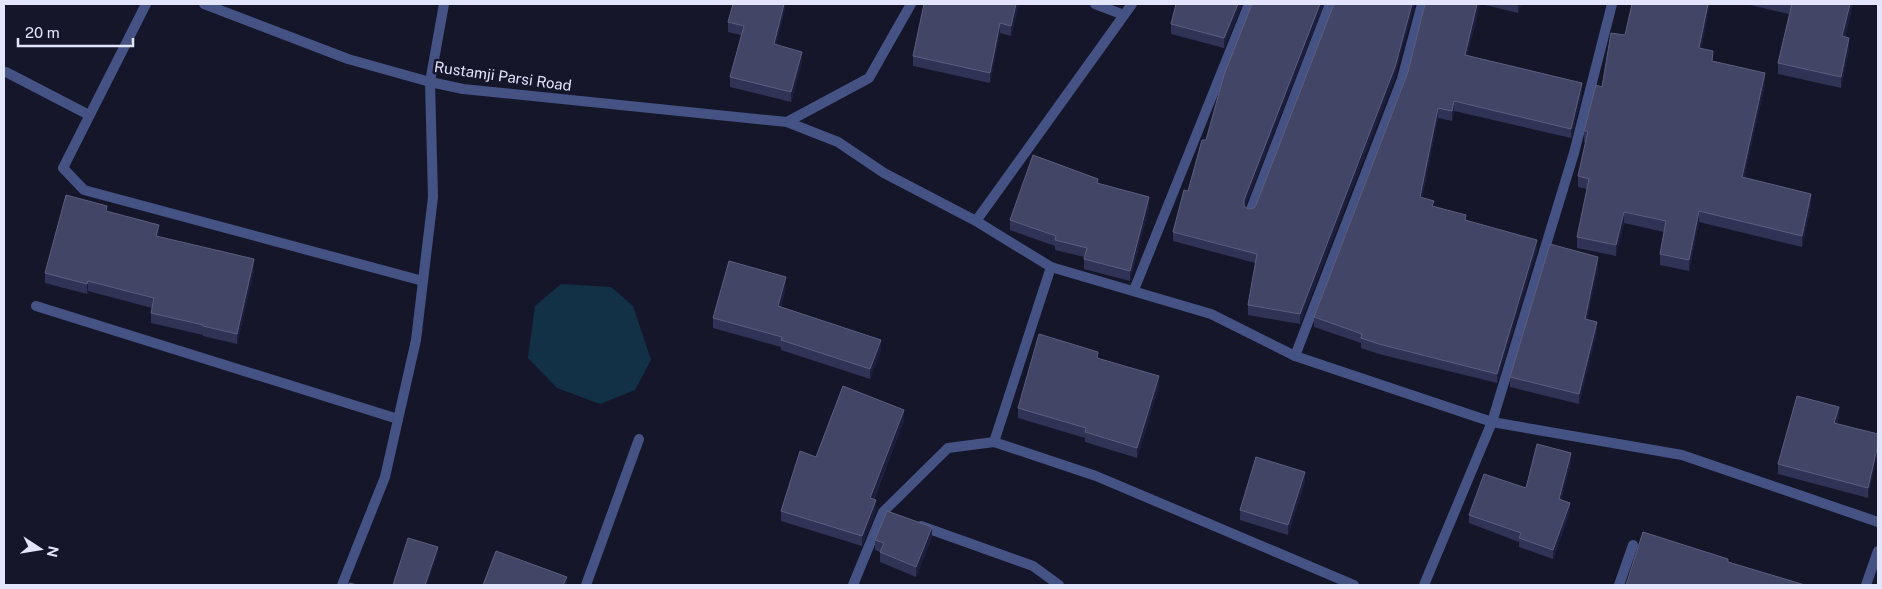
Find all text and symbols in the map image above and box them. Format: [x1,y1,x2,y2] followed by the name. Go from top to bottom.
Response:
[18,15,132,47] scale bar
[25,24,60,41] text: 20 m
[433,58,573,94] street label: Rustamji Parsi Road
[15,524,65,574] north arrow
[44,545,62,559] text: N

